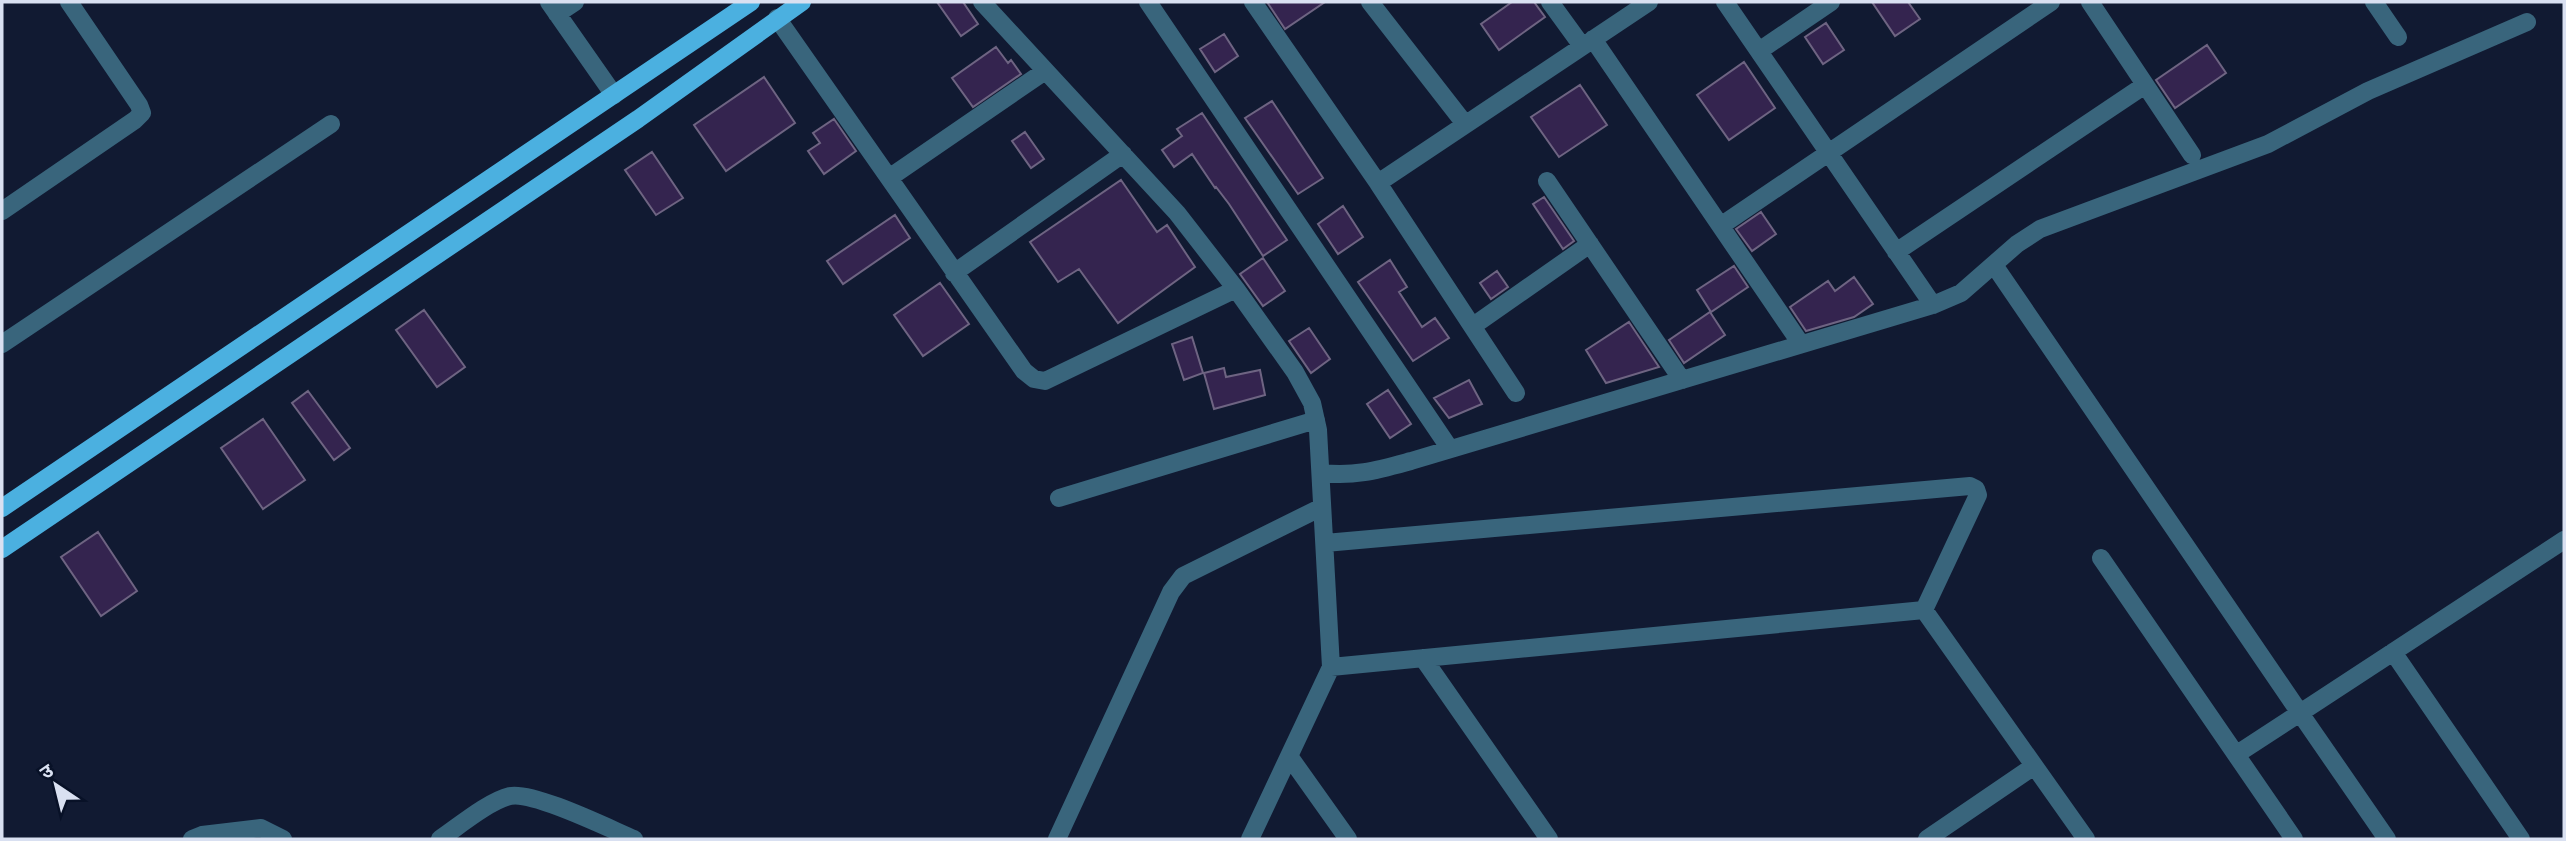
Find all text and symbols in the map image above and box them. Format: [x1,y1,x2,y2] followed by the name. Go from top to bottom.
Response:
[21,750,91,820] north arrow
[35,758,58,783] text: उ

